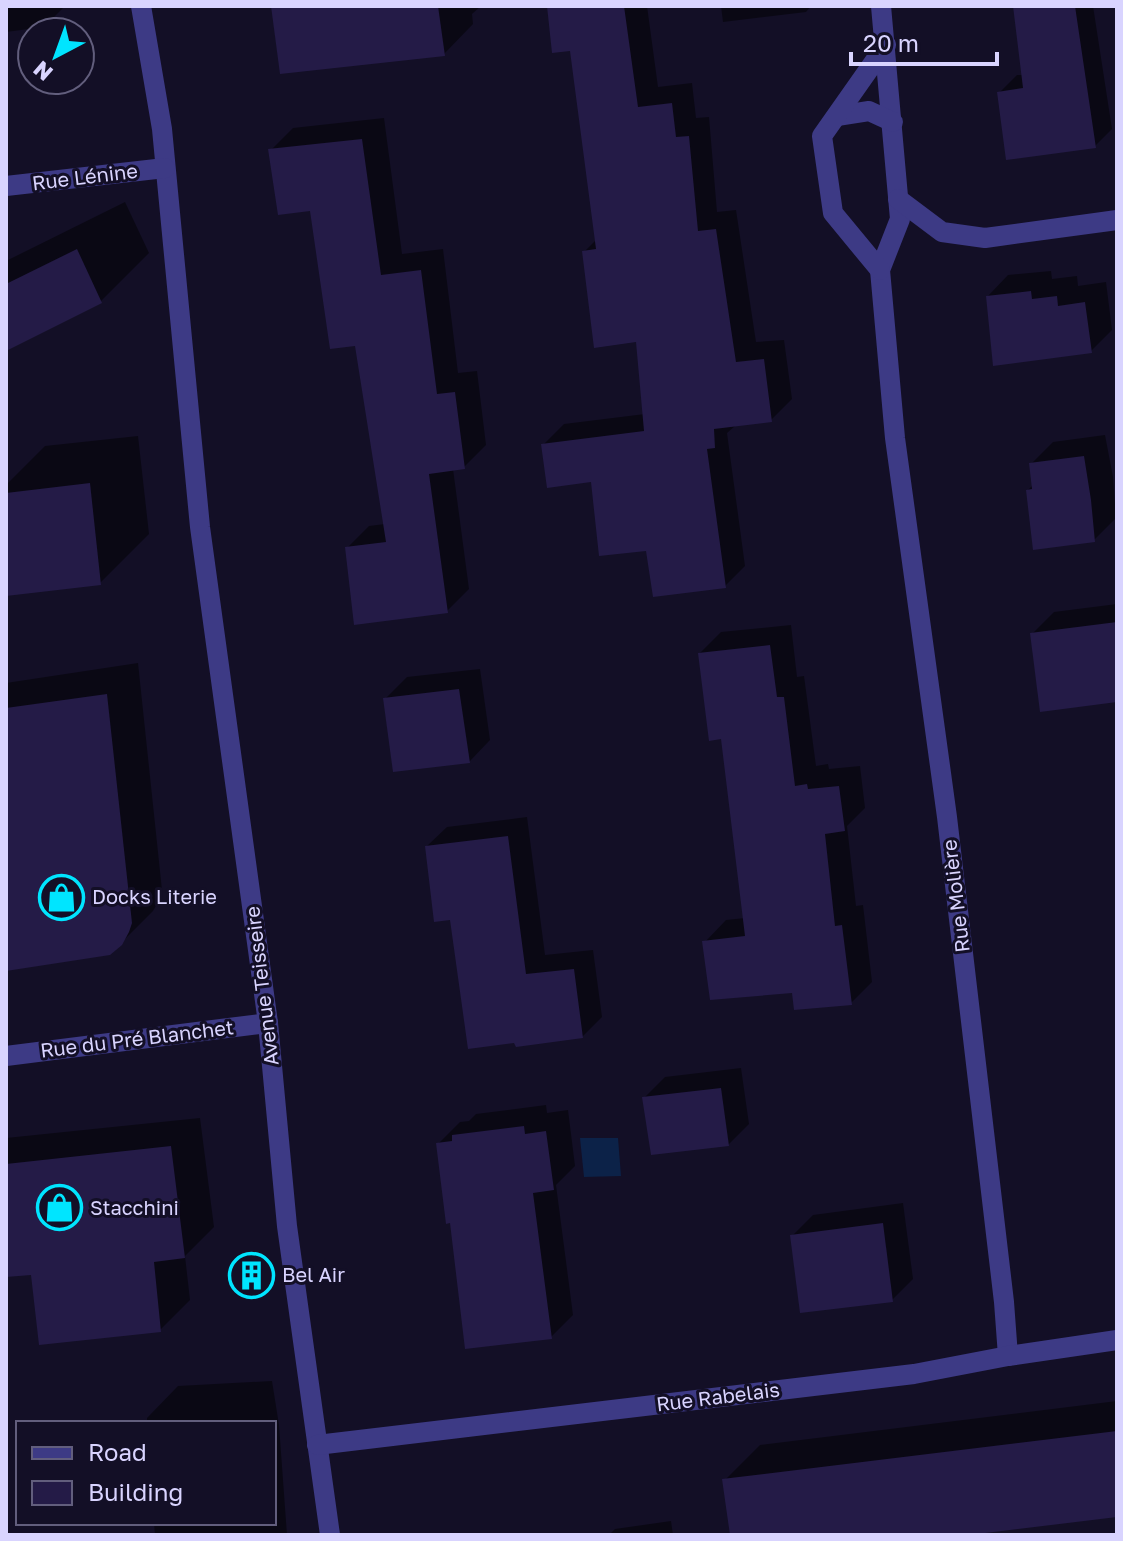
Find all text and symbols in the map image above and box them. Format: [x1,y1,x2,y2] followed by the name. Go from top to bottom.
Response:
[16,16,96,96] north arrow
[851,16,997,66] scale bar
[863,28,919,57] text: 20 m
[27,56,58,87] text: N
[31,158,139,194] street label: Rue Lénine
[936,838,974,954] street label: Rue Molière
[37,873,85,921] shop icon: Docks Literie
[92,884,217,908] place label: Docks Literie
[239,905,283,1067] street label: Avenue Teisseire
[39,1014,235,1062] street label: Rue du Pré Blanchet
[35,1184,83,1232] shop icon: Stacchini
[90,1195,179,1219] place label: Stacchini
[227,1251,275,1299] building icon: Bel Air
[282,1262,345,1286] place label: Bel Air
[655,1377,781,1415] street label: Rue Rabelais
[16,1421,276,1525] legend
[88,1437,147,1466] text: Road
[88,1477,183,1506] text: Building

